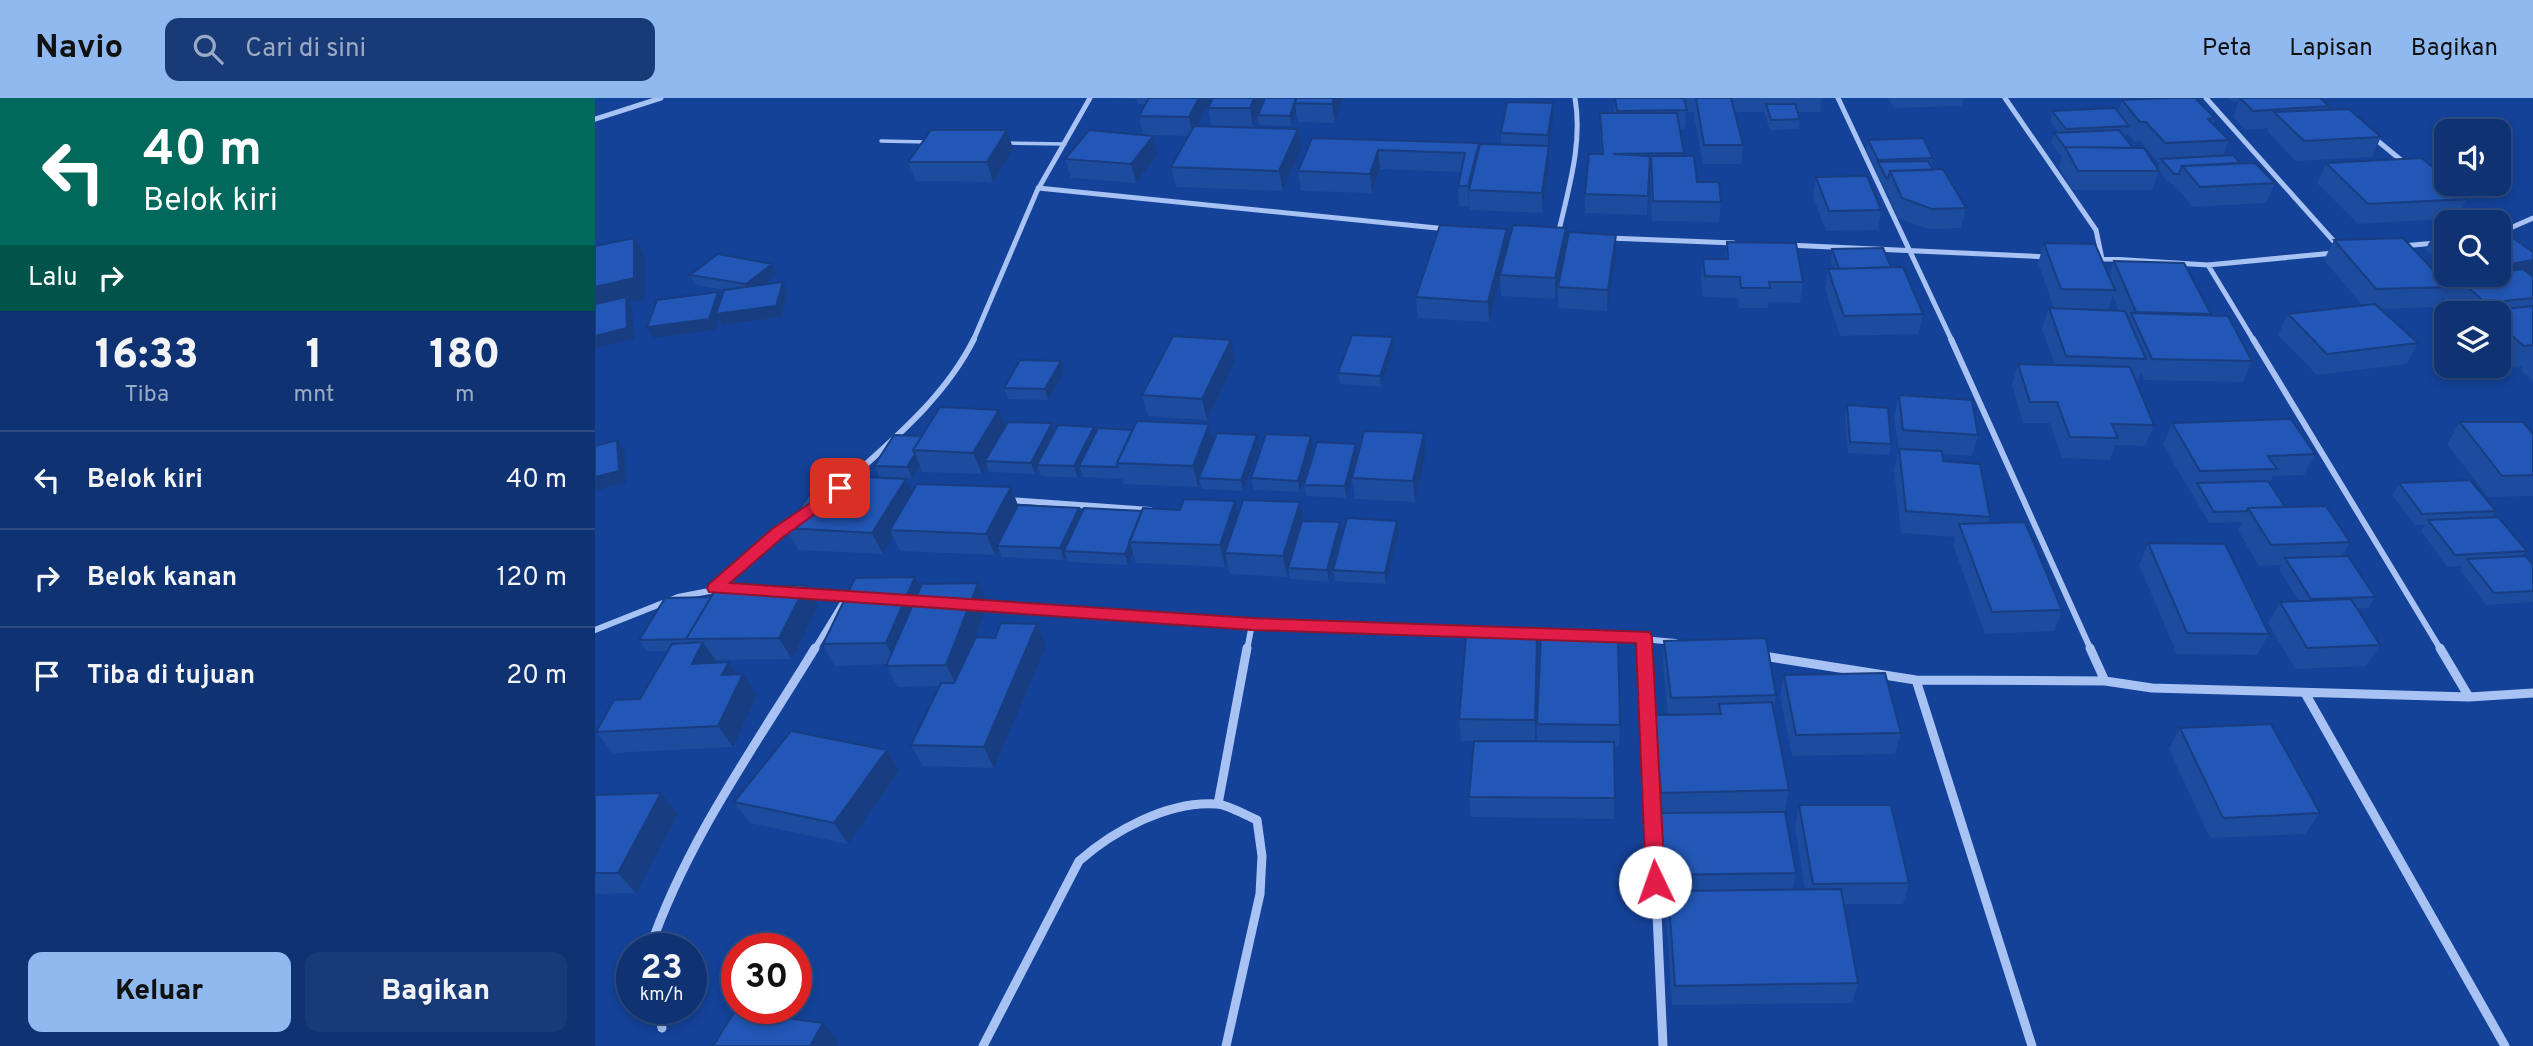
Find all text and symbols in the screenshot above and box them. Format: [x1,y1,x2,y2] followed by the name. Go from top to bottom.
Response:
[165,18,655,81] search box
[35,28,123,70] text: Navio
[189,30,227,68] icon: search
[245,33,366,66] text: Cari di sini
[2202,34,2251,64] text: Peta
[2289,34,2373,64] text: Lapisan
[2411,34,2498,64] text: Bagikan
[2434,119,2511,378] map controls
[2434,119,2511,196] button: sound
[143,121,262,183] text: 40 m
[28,126,119,217] icon: left
[143,182,278,222] text: Belok kiri
[2434,210,2511,287] button: search
[92,259,130,297] icon: right
[28,262,78,295] text: Lalu
[2434,301,2511,378] button: layers
[95,330,199,383] text: 16:33
[305,330,323,383] text: 1
[429,330,500,383] text: 180
[124,381,169,410] text: Tiba
[293,381,335,410] text: mnt
[455,381,475,410] text: m
[810,458,870,518] pin
[28,461,66,499] icon: left
[87,464,203,497] text: Belok kiri
[506,464,567,497] text: 40 m
[821,469,859,507] icon: arrive
[28,559,66,597] icon: right
[87,562,237,595] text: Belok kanan
[497,562,567,595] text: 120 m
[28,657,66,695] icon: arrive
[87,660,255,693] text: Tiba di tujuan
[506,660,567,693] text: 20 m
[1618,845,1692,919] position arrow
[721,933,812,1024] speed limit sign: 30
[640,947,683,991] text: 23
[28,952,291,1032] button: Keluar
[305,952,567,1032] button: Bagikan
[640,984,683,1007] text: km/h

